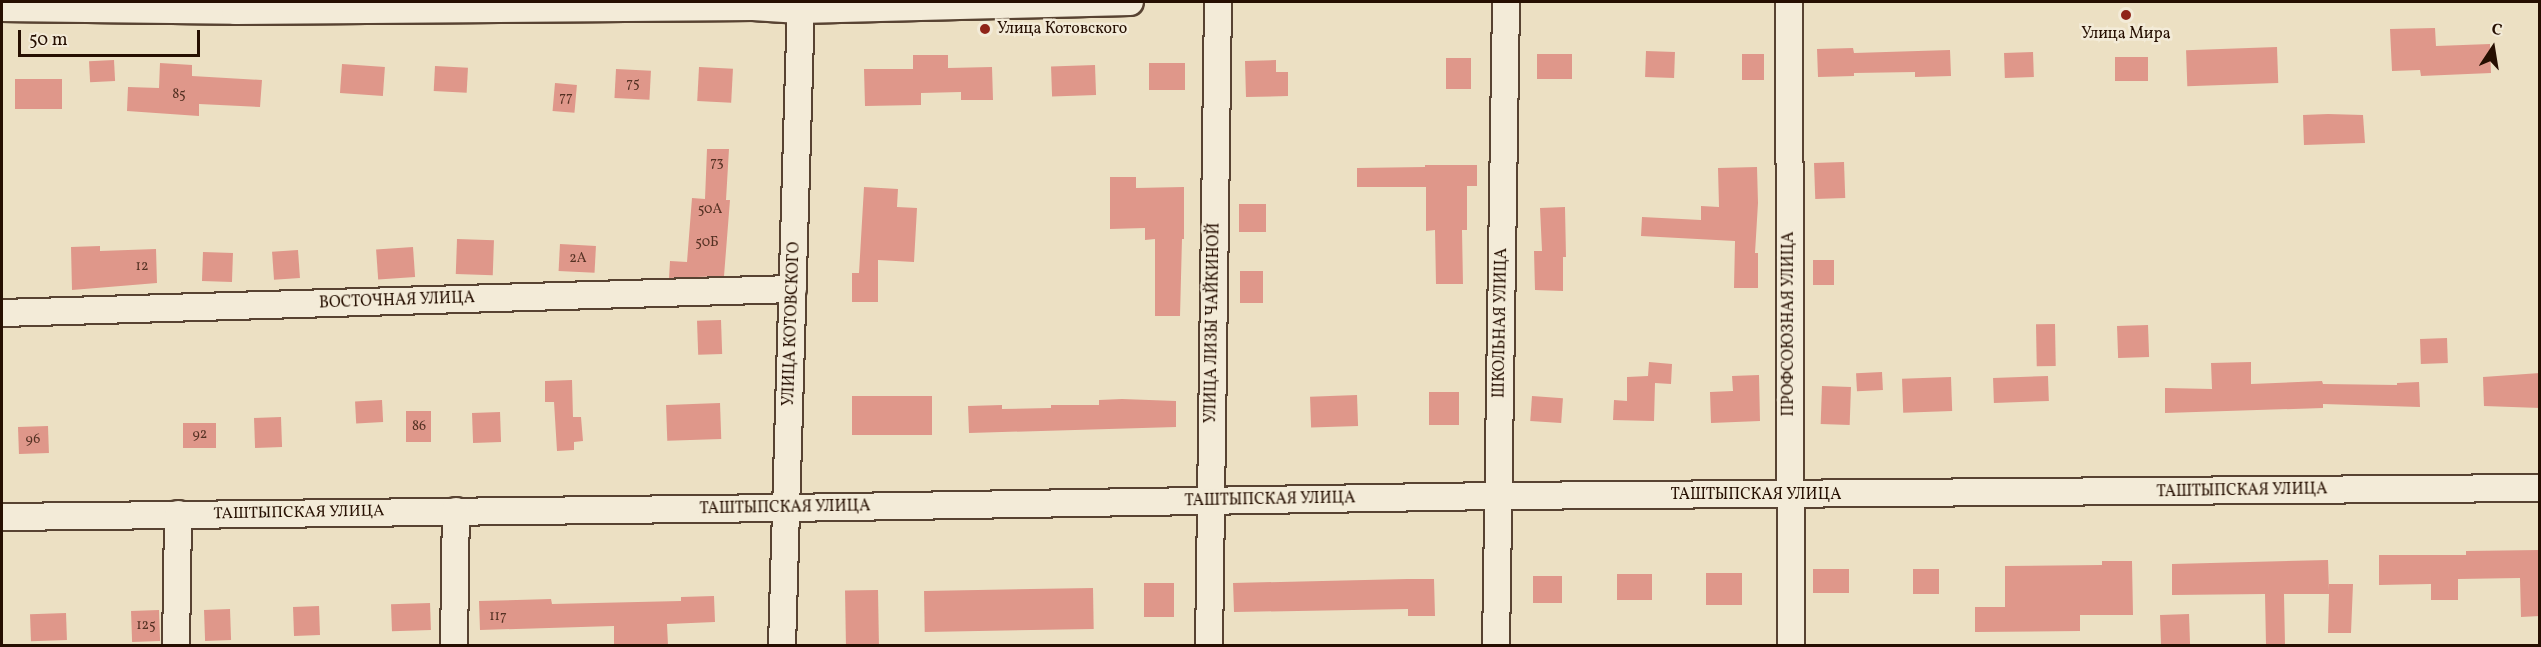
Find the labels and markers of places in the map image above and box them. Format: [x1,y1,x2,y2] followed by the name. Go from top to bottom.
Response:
[2119,8,2133,22] marker: Улица Мира
[997,19,1127,39] place label: Улица Котовского
[978,22,992,36] marker: Улица Котовского
[2081,24,2171,44] place label: Улица Мира

